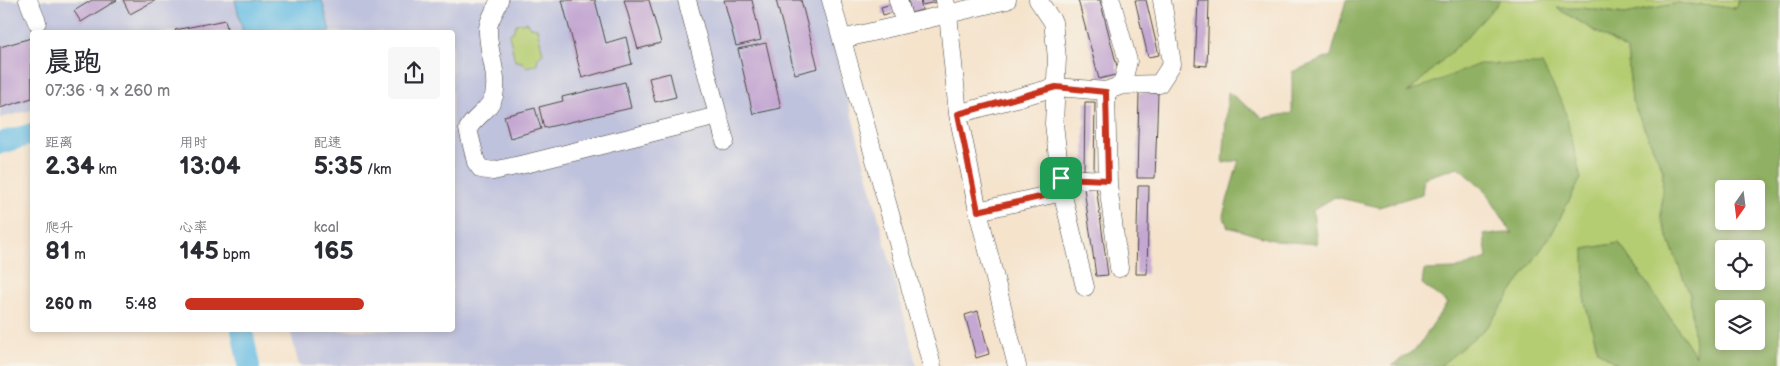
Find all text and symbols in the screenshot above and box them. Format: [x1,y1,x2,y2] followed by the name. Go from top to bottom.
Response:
[45,46,101,79] text: 晨跑
[388,47,440,99] button: share
[45,82,170,101] text: 07:36 · 9 × 260 m
[45,134,73,151] text: 距离
[179,134,207,151] text: 用时
[314,134,342,151] text: 配速
[45,151,95,182] text: 2.34
[179,151,241,182] text: 13:04
[314,151,363,182] text: 5:35
[1040,157,1082,199] pin
[95,161,117,178] text: km
[363,161,392,178] text: /km
[1047,164,1075,192] icon: arrive
[1715,180,1765,230] north arrow
[1715,180,1765,350] map controls
[45,219,73,236] text: 爬升
[179,219,207,236] text: 心率
[314,219,339,236] text: kcal
[45,236,71,267] text: 81
[179,236,219,267] text: 145
[314,236,354,267] text: 165
[1715,240,1765,290] button: locate
[71,246,86,263] text: m
[219,246,250,263] text: bpm
[45,295,92,314] text: 260 m
[125,295,157,314] text: 5:48
[1715,300,1765,350] button: layers

